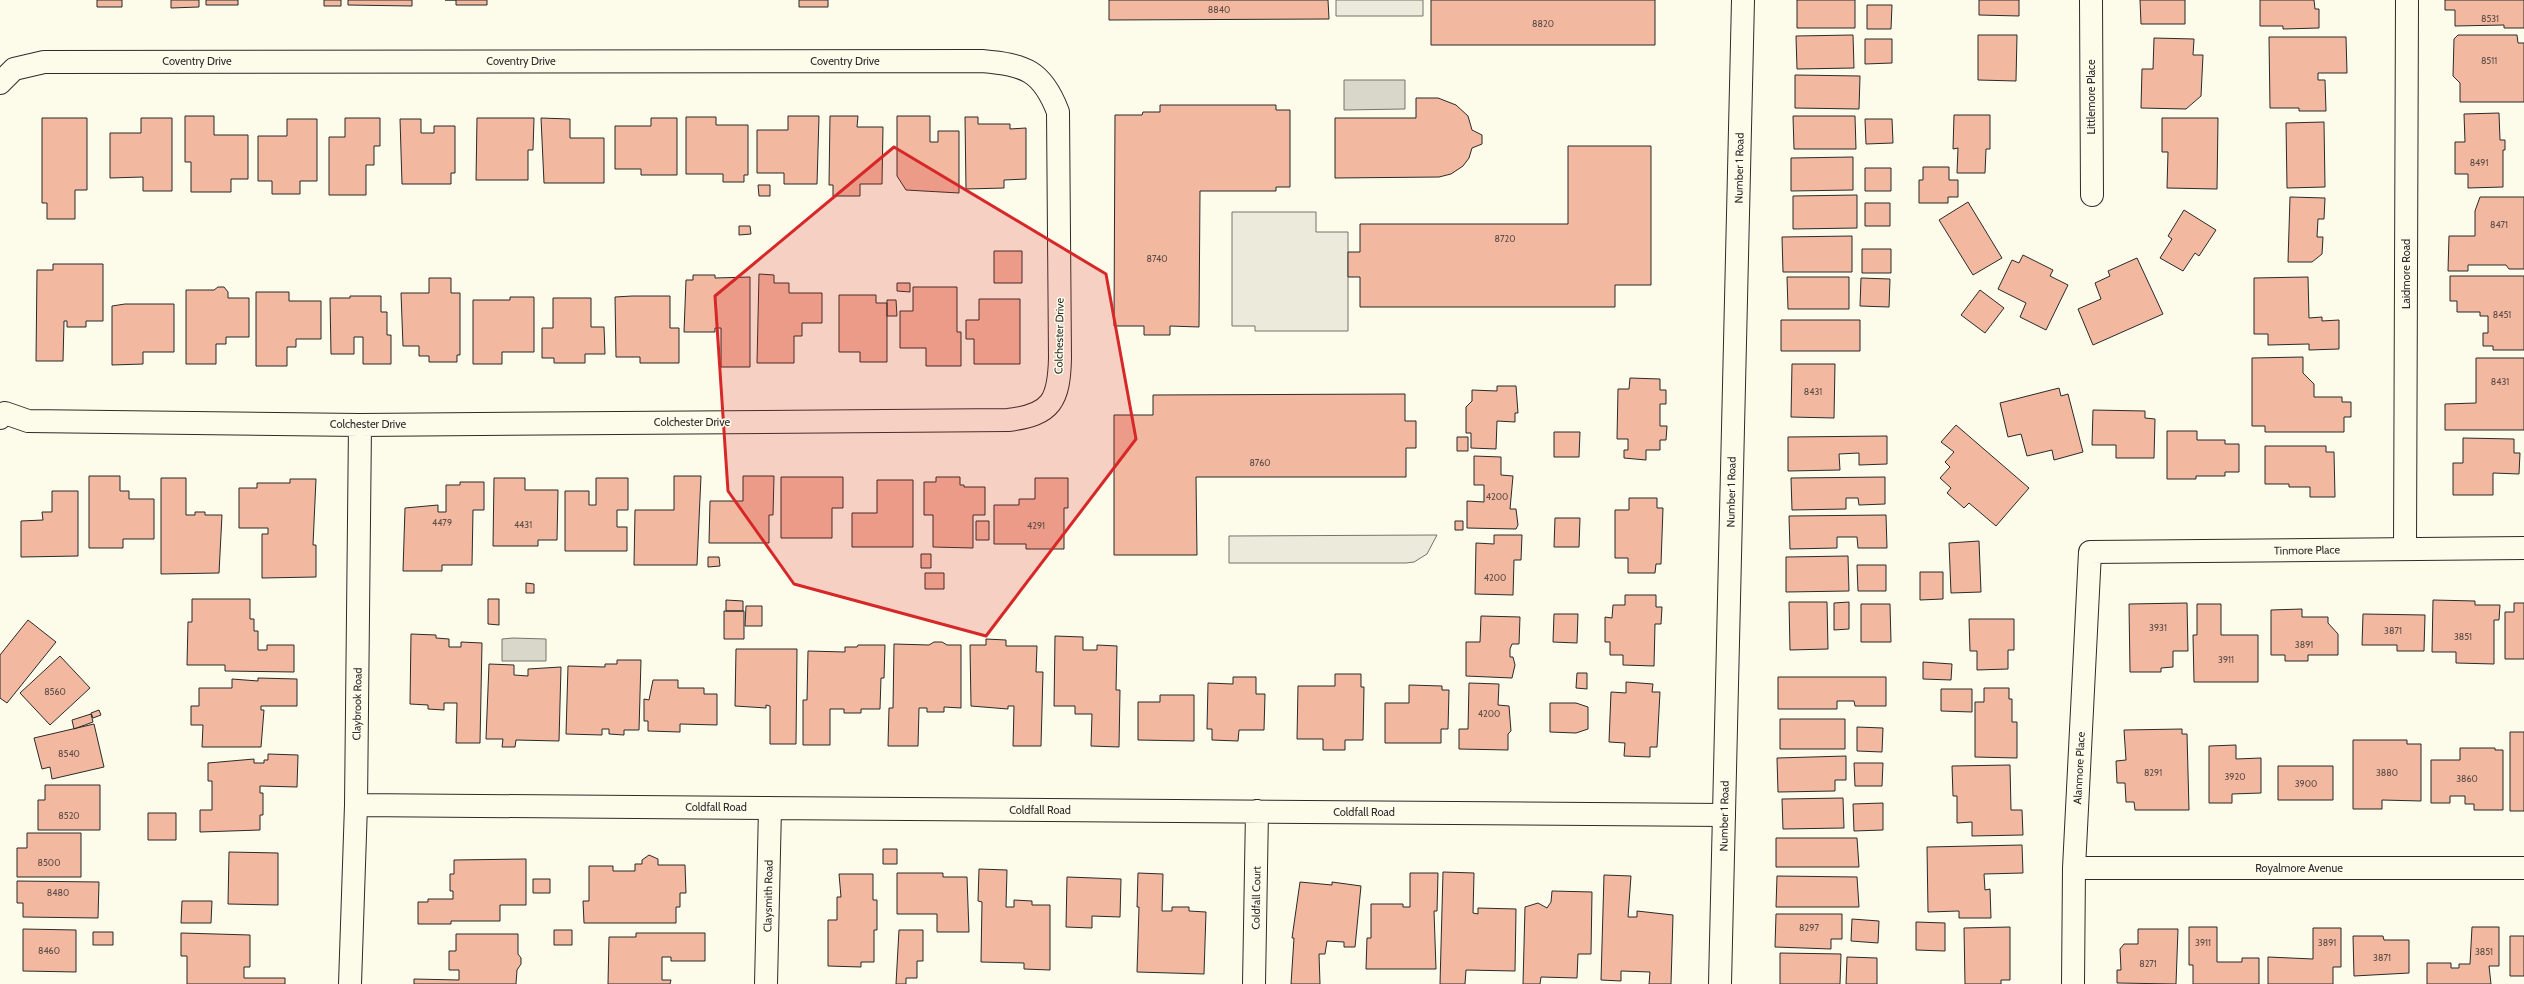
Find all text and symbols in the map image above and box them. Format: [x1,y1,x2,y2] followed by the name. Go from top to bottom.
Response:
[1208,4,1230,15] house number: 8840
[2481,13,2499,24] house number: 8531
[1532,18,1554,29] house number: 8820
[162,54,232,68] street label: Coventry Drive
[486,54,556,68] street label: Coventry Drive
[810,54,880,68] street label: Coventry Drive
[2481,55,2497,66] house number: 8511
[2084,59,2098,135] street label: Littlemore Place
[1731,133,1747,203] street label: Number 1 Road
[2470,157,2488,168] house number: 8491
[2490,219,2508,230] house number: 8471
[1495,233,1515,244] house number: 8720
[2399,239,2413,309] street label: Laidmore Road
[1146,253,1168,264] house number: 8740
[1051,297,1067,374] street label: Colchester Drive
[2493,309,2511,320] house number: 8451
[2491,376,2509,387] house number: 8431
[1804,386,1822,397] house number: 8431
[654,415,731,429] street label: Colchester Drive
[330,417,407,431] street label: Colchester Drive
[1249,457,1271,468] house number: 8760
[1723,457,1739,527] street label: Number 1 Road
[1486,491,1508,502] house number: 4200
[432,517,452,528] house number: 4479
[514,519,532,530] house number: 4431
[1027,520,1045,531] house number: 4291
[2274,542,2341,558] street label: Tinmore Place
[1484,572,1506,583] house number: 4200
[2149,622,2167,633] house number: 3931
[2384,625,2402,636] house number: 3871
[2454,631,2472,642] house number: 3851
[2295,639,2313,650] house number: 3891
[2218,654,2234,665] house number: 3911
[349,667,365,741] street label: Claybrook Road
[44,686,66,697] house number: 8560
[1478,708,1500,719] house number: 4200
[2070,731,2088,805] street label: Alanmore Place
[58,748,80,759] house number: 8540
[2144,767,2162,778] house number: 8291
[2376,767,2398,778] house number: 3880
[2225,771,2245,782] house number: 3920
[2456,773,2478,784] house number: 3860
[2295,778,2317,789] house number: 3900
[1716,781,1732,851] street label: Number 1 Road
[685,800,747,814] street label: Coldfall Road
[1009,803,1071,817] street label: Coldfall Road
[1333,805,1395,819] street label: Coldfall Road
[58,810,80,821] house number: 8520
[38,857,60,868] house number: 8500
[760,860,776,932] street label: Claysmith Road
[2255,861,2343,875] street label: Royalmore Avenue
[1248,866,1264,930] street label: Coldfall Court
[47,887,69,898] house number: 8480
[1799,922,1819,933] house number: 8297
[2195,937,2211,948] house number: 3911
[2318,937,2336,948] house number: 3891
[38,945,60,956] house number: 8460
[2475,946,2493,957] house number: 3851
[2373,952,2391,963] house number: 3871
[2139,958,2157,969] house number: 8271

